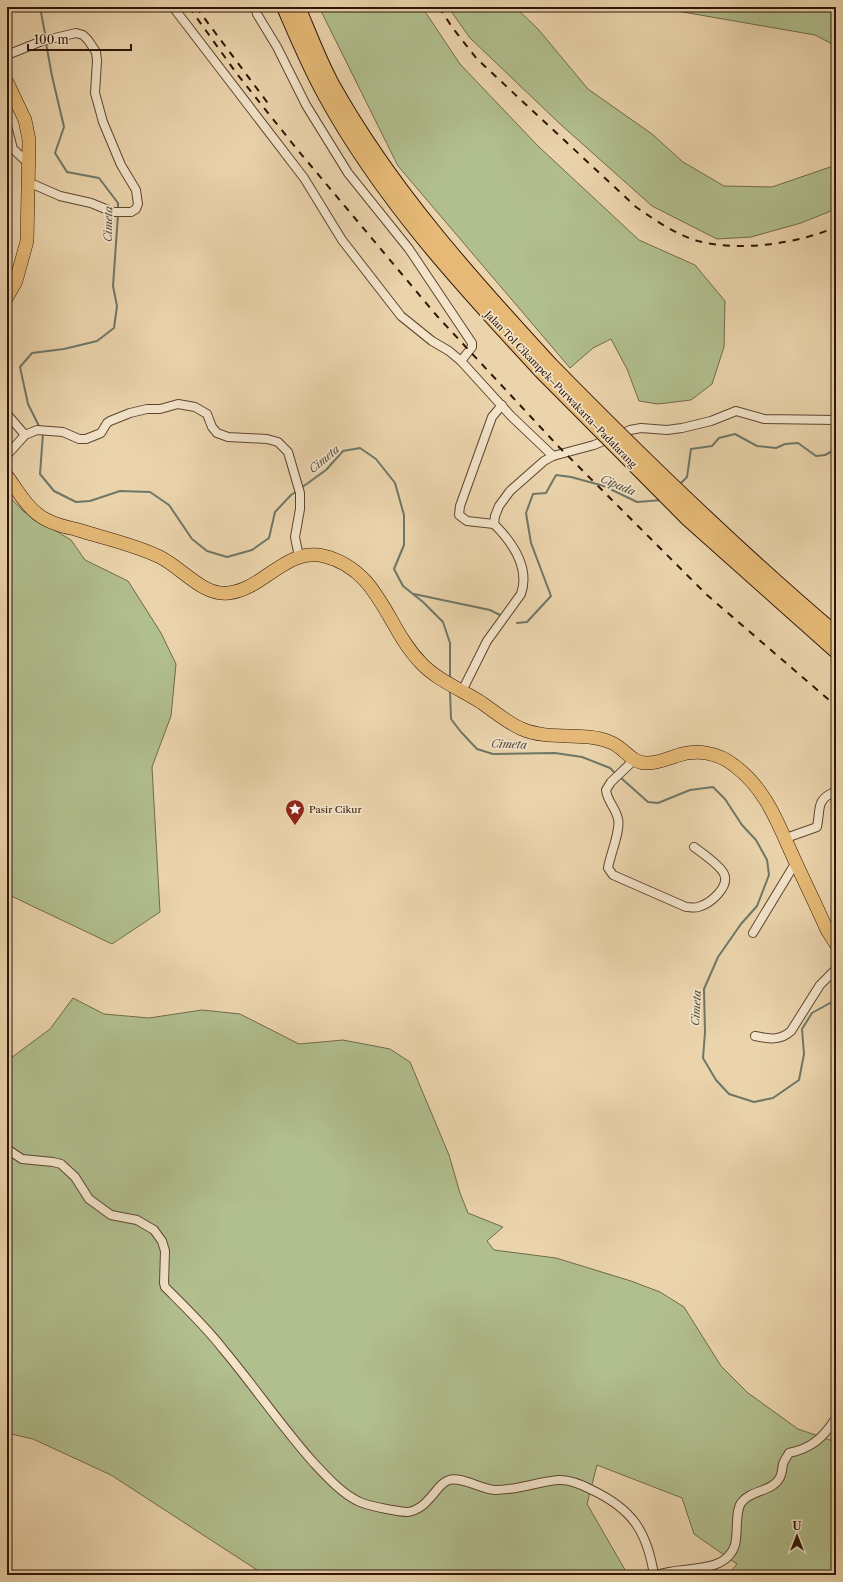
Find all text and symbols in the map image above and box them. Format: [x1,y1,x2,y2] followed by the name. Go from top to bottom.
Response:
[28,26,131,52] scale bar
[34,32,69,47] text: 100 m
[101,206,115,242] water label: Cimeta
[481,307,640,471] street label: Jalan Tol Cikampek–Purwakarta–Padalarang
[306,442,343,476] water label: Cimeta
[599,471,638,499] water label: Cipada
[491,736,528,752] water label: Cimeta
[284,798,306,826] place icon: Pasir Cikur
[309,803,363,816] place label: Pasir Cikur
[688,989,704,1026] water label: Cimeta
[777,1516,817,1556] north arrow
[793,1519,802,1533] text: U

